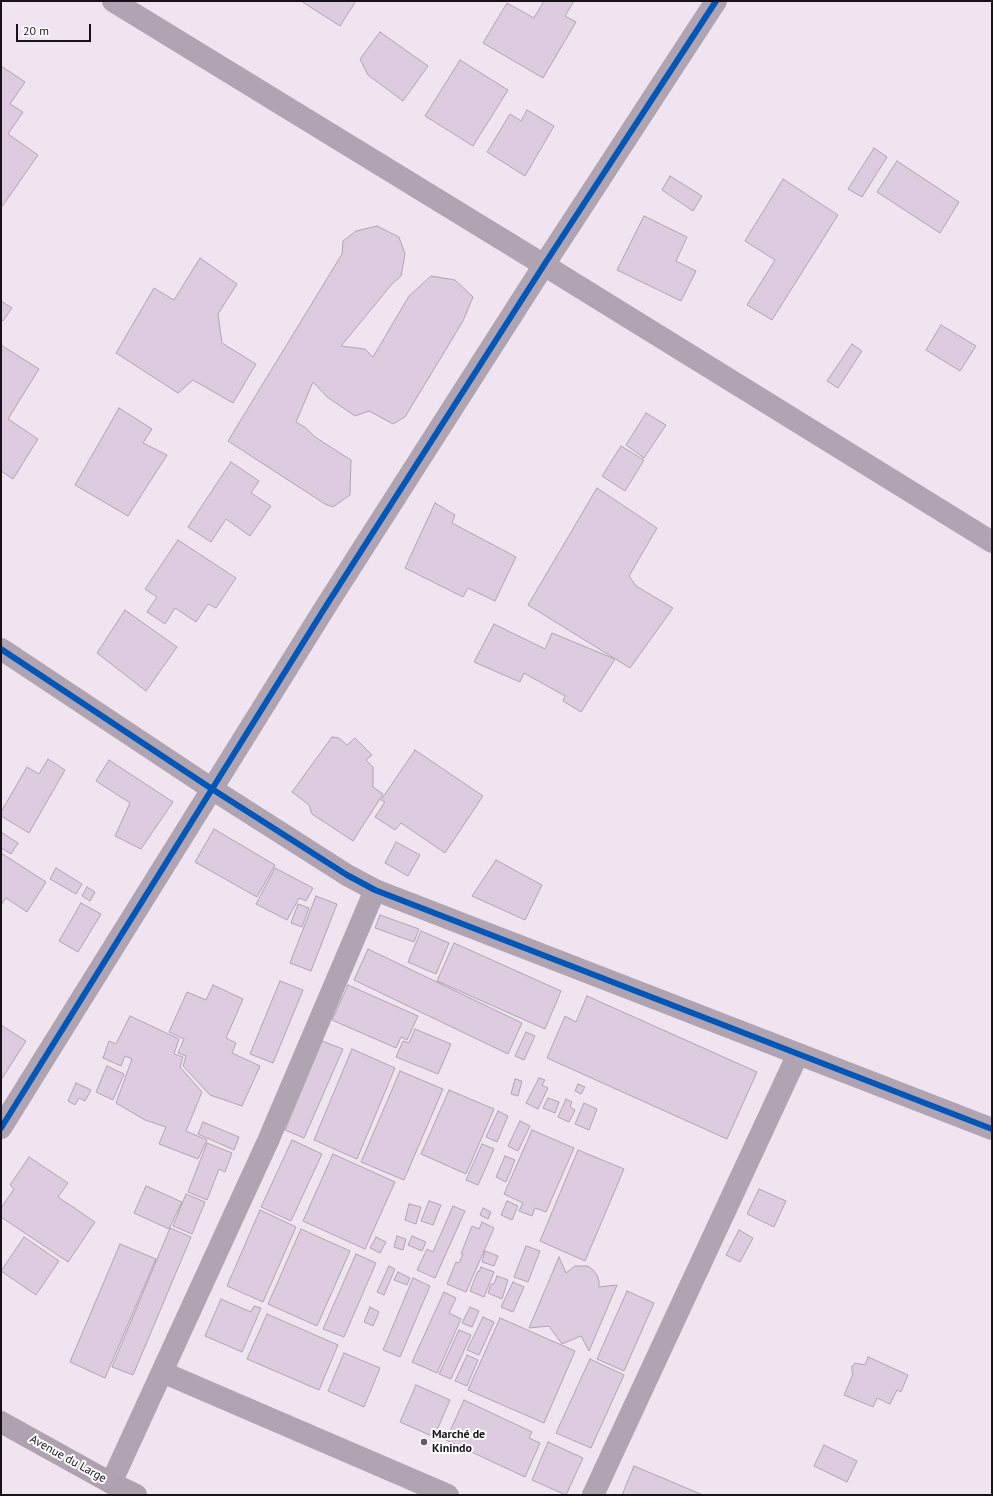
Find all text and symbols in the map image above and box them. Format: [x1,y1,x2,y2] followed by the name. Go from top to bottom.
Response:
[18,16,93,42] scale bar
[23,23,49,38] text: 20 m
[432,1428,485,1456] place label: Marché de Kinindo
[27,1432,109,1486] street label: Avenue du Large
[419,1437,429,1447] marker: Marché de Kinindo

